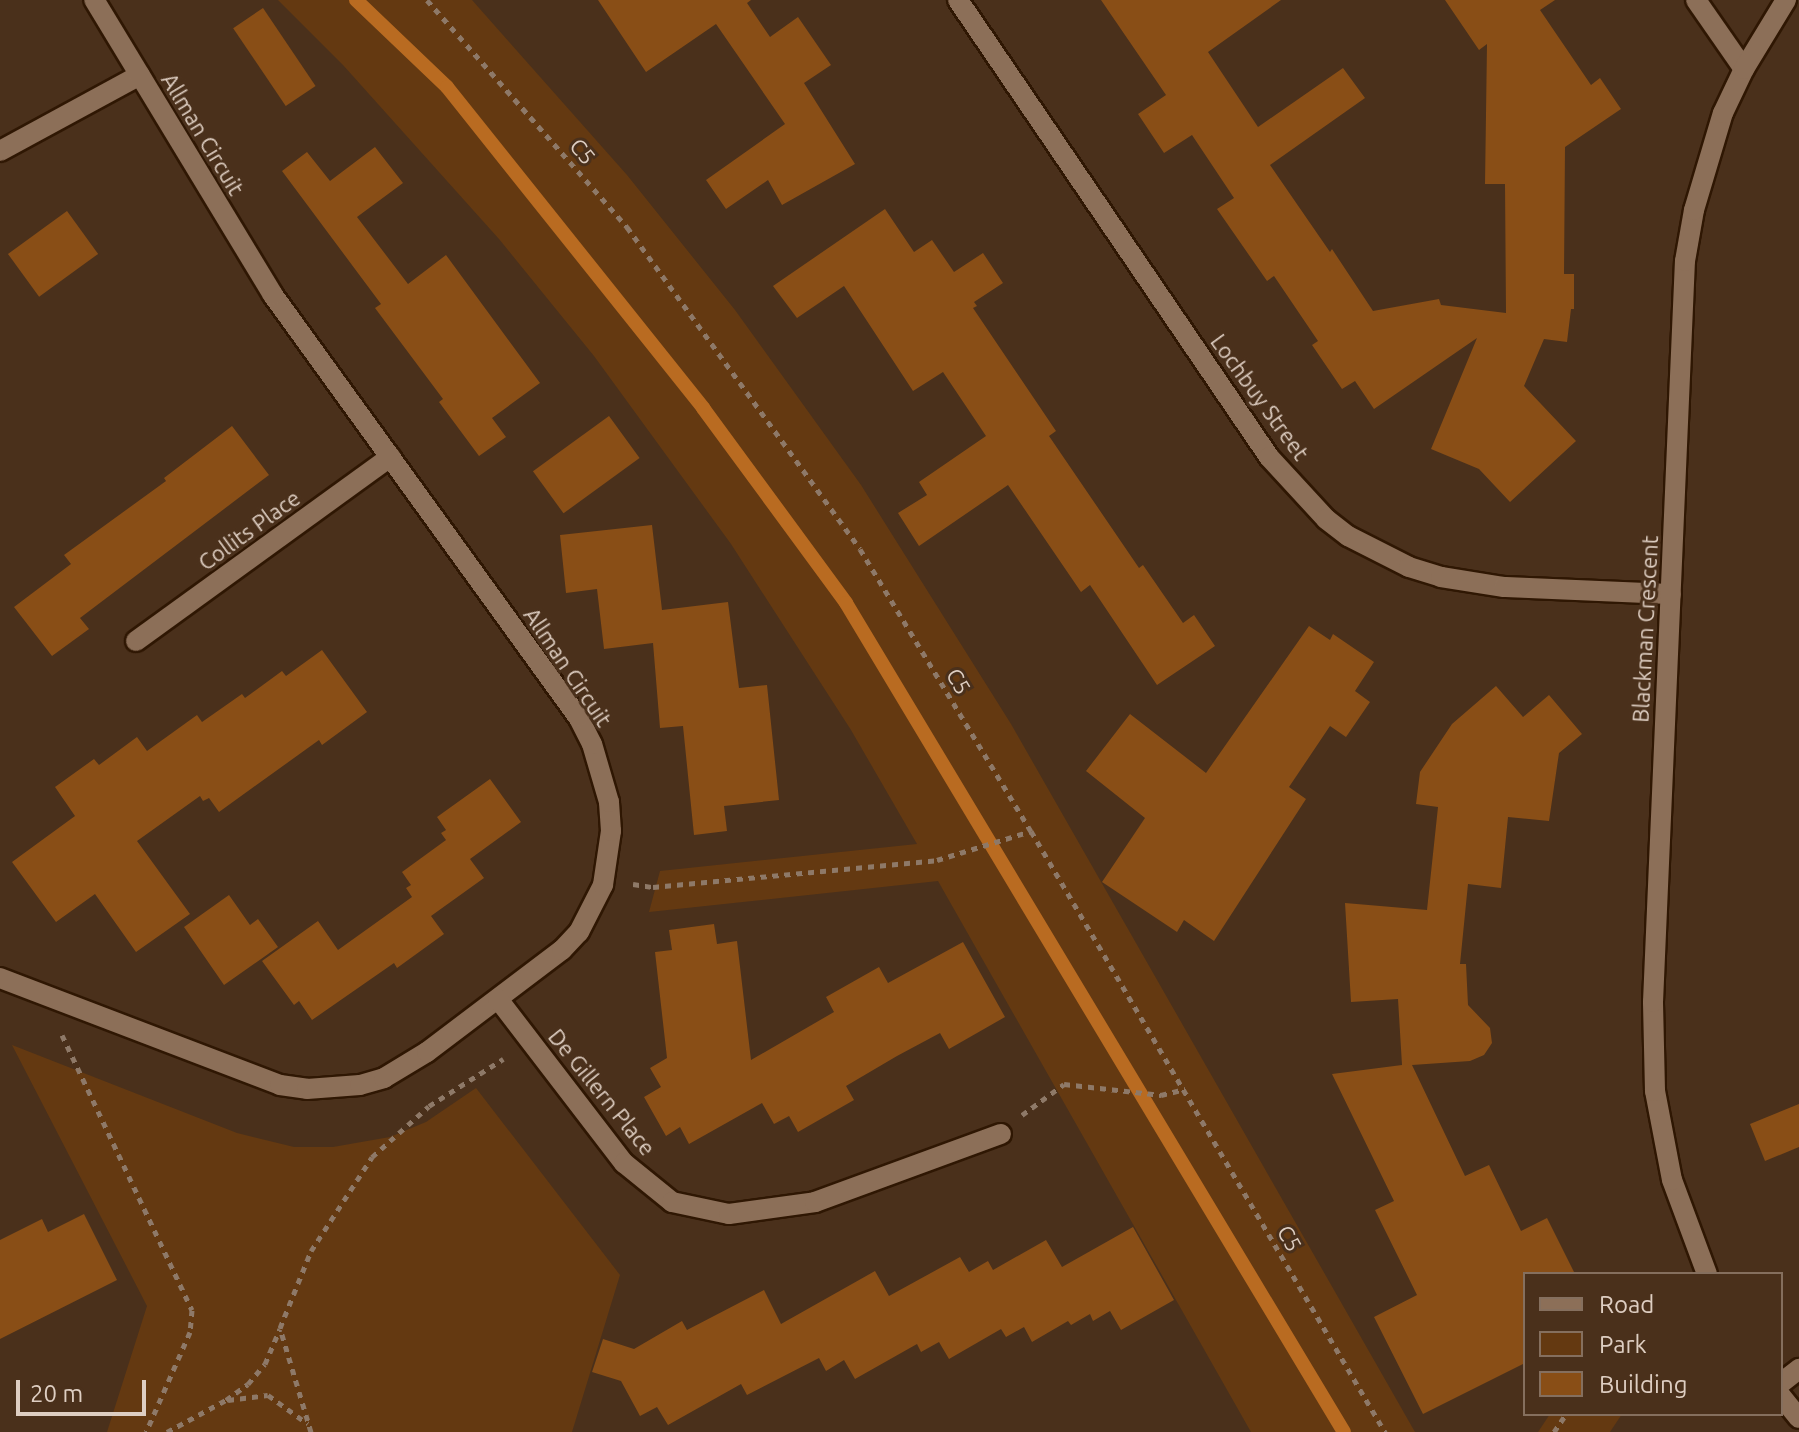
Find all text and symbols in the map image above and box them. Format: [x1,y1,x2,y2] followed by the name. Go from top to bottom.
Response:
[156,68,250,200] street label: Allman Circuit
[565,133,601,169] street label: C5
[1205,329,1315,465] street label: Lochbuy Street
[193,484,305,576] street label: Collits Place
[1627,535,1663,723] street label: Blackman Crescent
[519,603,617,731] street label: Allman Circuit
[941,663,977,699] street label: C5
[543,1024,661,1160] street label: De Gillern Place
[1272,1220,1308,1256] street label: C5
[1523,1272,1783,1416] legend
[1599,1291,1654,1318] text: Road
[1599,1331,1647,1358] text: Park
[20,1364,150,1414] scale bar
[1599,1371,1687,1398] text: Building
[30,1380,83,1407] text: 20 m

